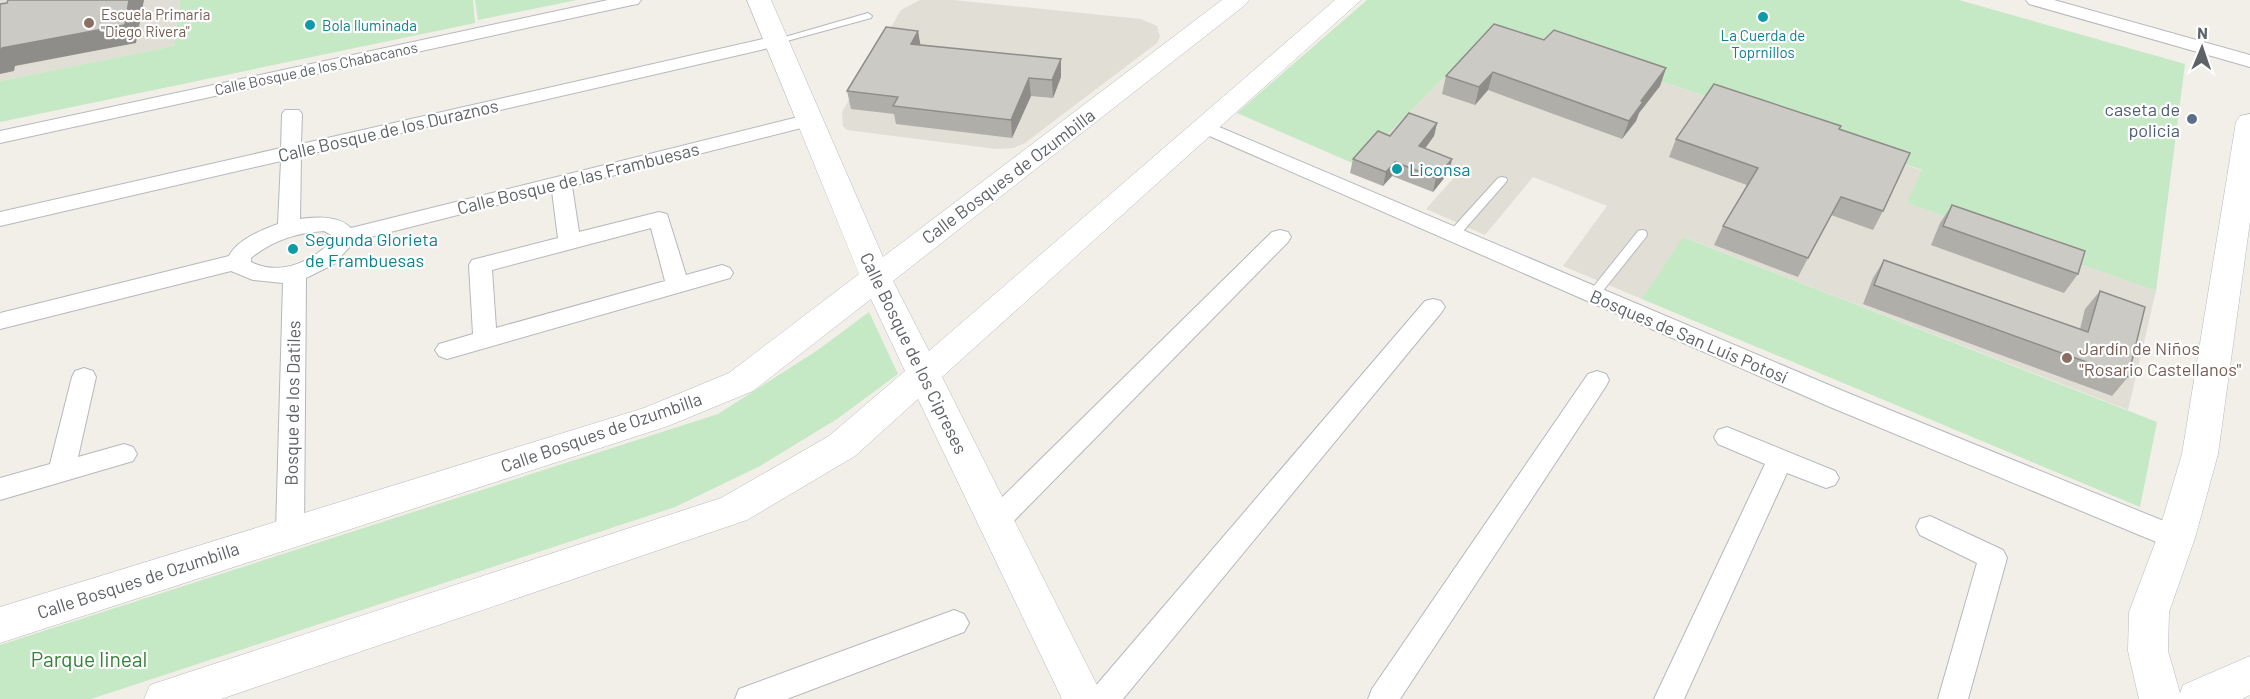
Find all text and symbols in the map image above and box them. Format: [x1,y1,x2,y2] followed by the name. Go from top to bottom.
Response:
[101,5,210,40] place label: Escuela Primaria "Diego Rivera"
[1756,10,1770,24] marker: La Cuerda de Toprnillos
[82,16,96,30] marker: Escuela Primaria "Diego Rivera"
[322,16,417,34] place label: Bola Iluminada
[303,18,317,32] marker: Bola Iluminada
[2172,18,2232,78] north arrow
[2197,23,2208,42] text: N
[1721,26,1805,61] place label: La Cuerda de Toprnillos
[213,38,419,98] street label: Calle Bosque de los Chabacanos
[276,94,500,166] street label: Calle Bosque de los Duraznos
[2105,98,2180,141] place label: caseta de policia
[917,104,1099,248] street label: Calle Bosques de Ozumbilla
[2185,112,2199,126] marker: caseta de policia
[455,137,701,219] street label: Calle Bosque de las Frambuesas
[1409,158,1471,180] place label: Liconsa
[1390,162,1404,176] marker: Liconsa
[305,228,438,271] place label: Segunda Glorieta de Frambuesas
[286,242,300,256] marker: Segunda Glorieta de Frambuesas
[856,249,972,457] street label: Calle Bosque de los Cipreses
[1587,284,1791,388] street label: Bosques de San Luis Potosí
[280,320,304,486] street label: Bosque de los Datiles
[2079,337,2241,380] place label: Jardín de Niños "Rosario Castellanos"
[2060,351,2074,365] marker: Jardín de Niños "Rosario Castellanos"
[498,387,704,477] street label: Calle Bosques de Ozumbilla
[34,537,242,623] street label: Calle Bosques de Ozumbilla
[31,646,147,671] park label: Parque lineal

